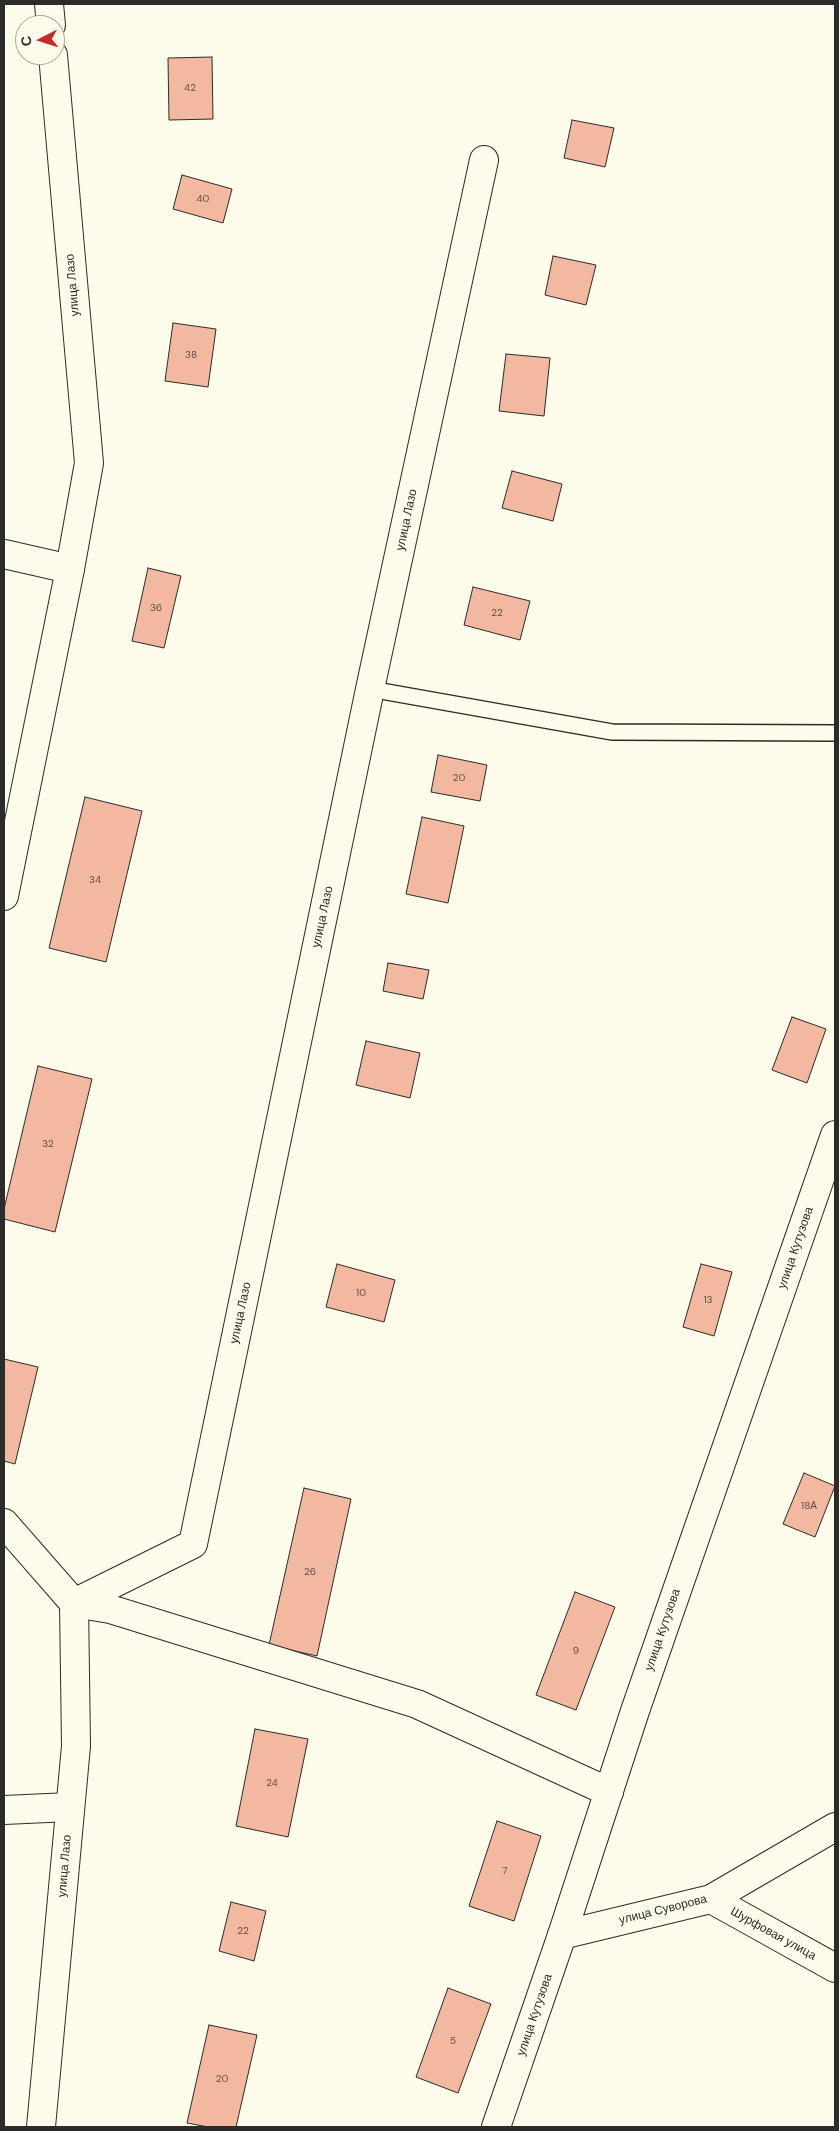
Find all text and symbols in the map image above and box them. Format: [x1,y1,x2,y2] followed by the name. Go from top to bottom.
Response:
[15,15,65,65] north arrow
[17,35,35,47] text: С
[184,82,196,94] house number: 42
[197,193,209,205] house number: 40
[63,253,83,317] street label: улица Лазо
[185,349,197,361] house number: 38
[393,488,421,552] street label: улица Лазо
[150,602,162,614] house number: 36
[491,607,503,619] house number: 22
[453,772,465,784] house number: 20
[89,874,101,886] house number: 34
[309,885,337,949] street label: улица Лазо
[42,1138,54,1150] house number: 32
[775,1205,817,1291] street label: улица Кутузова
[227,1281,255,1345] street label: улица Лазо
[356,1287,366,1299] house number: 10
[703,1294,713,1306] house number: 13
[801,1500,817,1512] house number: 18А
[304,1566,316,1578] house number: 26
[642,1587,684,1673] street label: улица Кутузова
[573,1645,579,1657] house number: 9
[266,1777,278,1789] house number: 24
[55,1834,75,1898] street label: улица Лазо
[502,1865,508,1877] house number: 7
[618,1892,708,1928] street label: улица Суворова
[728,1905,818,1963] street label: Шурфовая улица
[237,1925,249,1937] house number: 22
[514,1972,556,2058] street label: улица Кутузова
[450,2035,456,2047] house number: 5
[216,2073,228,2085] house number: 20

